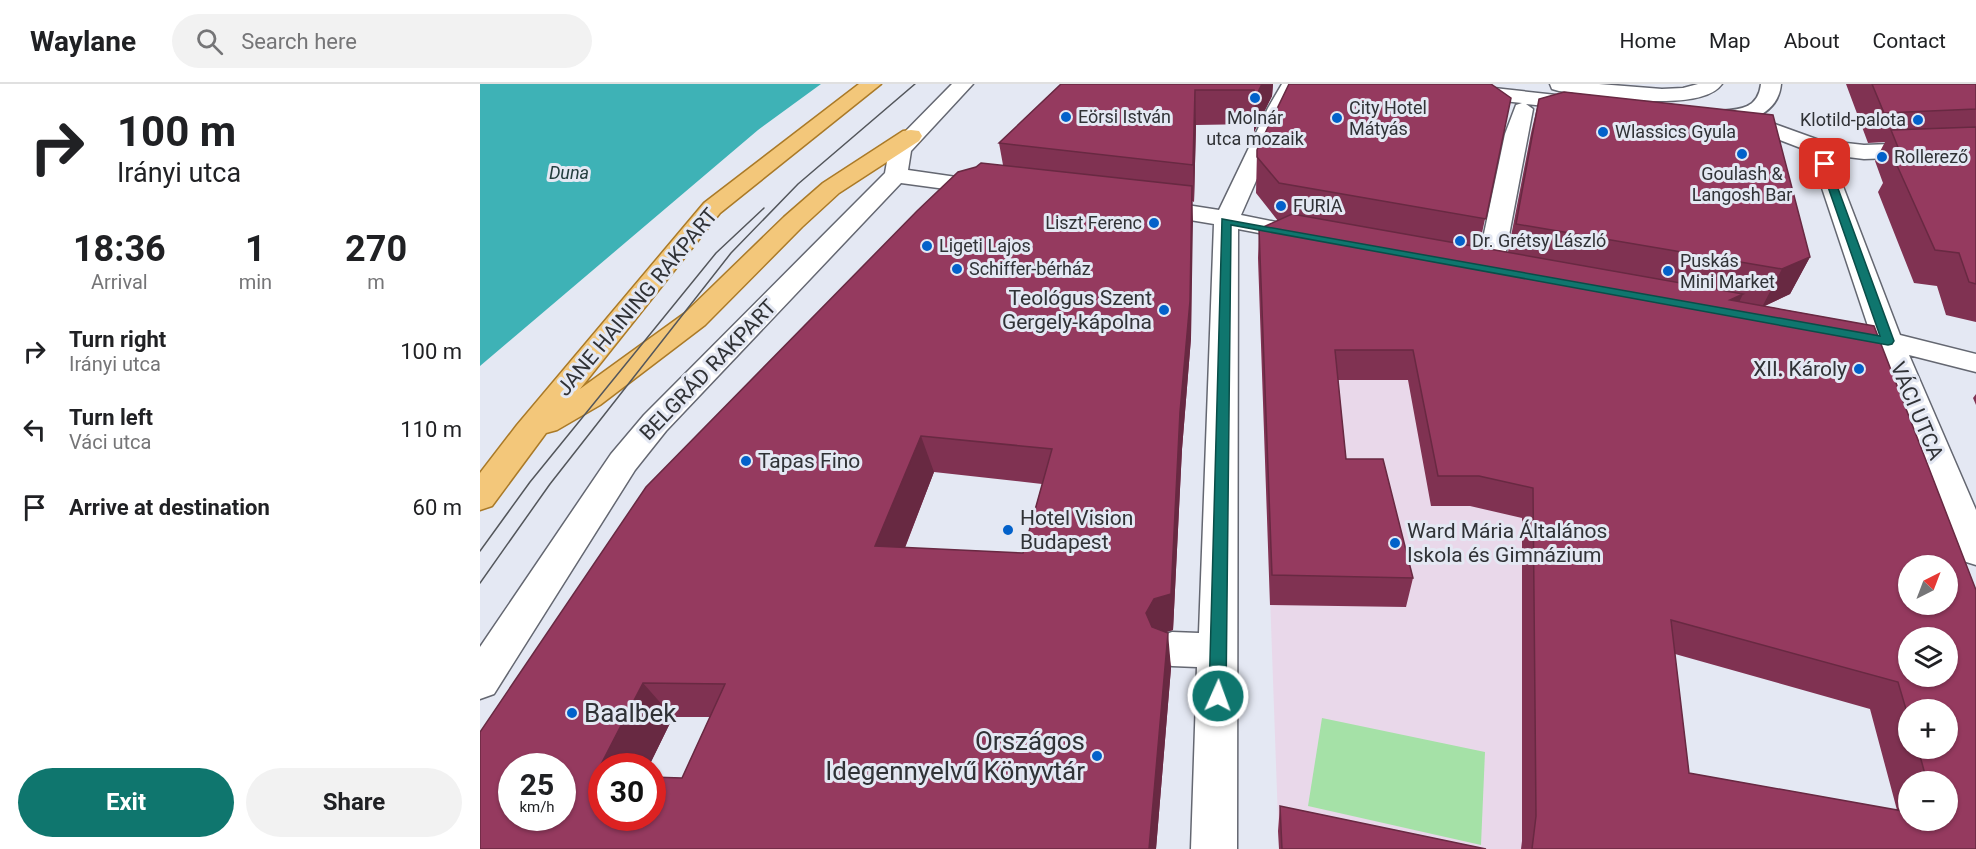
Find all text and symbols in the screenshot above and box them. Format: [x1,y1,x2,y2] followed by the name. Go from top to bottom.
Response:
[172,14,592,68] search box
[30,25,136,58] text: Waylane
[193,25,226,58] icon: search
[241,29,357,54] text: Search here
[1620,29,1676,53] text: Home
[1709,29,1751,53] text: Map
[1784,29,1840,53] text: About
[1873,29,1946,53] text: Contact
[1248,91,1262,105] marker: Molnár utca mozaik
[1349,97,1427,139] place label: City Hotel Mátyás
[1078,106,1171,127] place label: Eörsi István
[117,107,236,156] text: 100 m
[1206,107,1305,149] place label: Molnár utca mozaik
[18,108,96,186] icon: right
[1800,109,1906,130] place label: Klotild-palota
[1059,110,1073,124] marker: Eörsi István
[1330,111,1344,125] marker: City Hotel Mátyás
[1911,113,1925,127] marker: Klotild-palota
[1615,121,1736,142] place label: Wlassics Gyula
[1596,125,1610,139] marker: Wlassics Gyula
[1799,138,1850,189] pin
[1894,146,1968,167] place label: Rollerező
[1735,147,1749,161] marker: Goulash & Langosh Bar
[1808,147,1841,180] icon: arrive
[1875,150,1889,164] marker: Rollerező
[117,157,241,189] text: Irányi utca
[549,162,589,183] water label: Duna
[1692,163,1792,205] place label: Goulash & Langosh Bar
[1293,195,1343,216] place label: FURIA
[1274,199,1288,213] marker: FURIA
[552,203,723,400] street label: JANE HAINING RAKPART
[1045,212,1142,233] place label: Liszt Ferenc
[1147,216,1161,230] marker: Liszt Ferenc
[73,228,166,270] text: 18:36
[245,228,266,270] text: 1
[345,228,407,270] text: 270
[1472,230,1606,251] place label: Dr. Grétsy László
[1453,234,1467,248] marker: Dr. Grétsy László
[939,235,1031,256] place label: Ligeti Lajos
[920,239,934,253] marker: Ligeti Lajos
[1680,250,1775,292] place label: Puskás Mini Market
[969,258,1091,279] place label: Schiffer-bérház
[950,262,964,276] marker: Schiffer-bérház
[1661,264,1675,278] marker: Puskás Mini Market
[91,270,148,294] text: Arrival
[239,270,272,294] text: min
[367,270,385,294] text: m
[1002,286,1152,334] place label: Teológus Szent Gergely-kápolna
[635,295,781,445] street label: BELGRÁD RAKPART
[1157,303,1171,317] marker: Teológus Szent Gergely-kápolna
[69,327,166,352] text: Turn right
[18,335,51,368] icon: right
[400,339,462,364] text: 100 m
[69,352,161,376] text: Irányi utca
[1753,357,1847,381] place label: XII. Károly
[1886,358,1948,464] street label: VÁCI UTCA
[1852,362,1866,376] marker: XII. Károly
[69,405,153,430] text: Turn left
[18,413,51,446] icon: left
[400,417,462,442] text: 110 m
[69,430,151,454] text: Váci utca
[758,449,860,473] place label: Tapas Fino
[739,454,753,468] marker: Tapas Fino
[18,491,51,524] icon: arrive
[69,495,270,520] text: Arrive at destination
[413,495,462,520] text: 60 m
[1020,506,1133,554] place label: Hotel Vision Budapest
[1407,519,1607,567] place label: Ward Mária Általános Iskola és Gimnázium
[1001,523,1015,537] marker: Hotel Vision Budapest
[1388,536,1402,550] marker: Ward Mária Általános Iskola és Gimnázium
[1898,555,1958,615] north arrow
[1898,555,1958,831] map controls
[1898,627,1958,687] button: layers
[1186,664,1250,728] position arrow
[584,698,677,728] place label: Baalbek
[1898,699,1958,759] button: +
[565,706,579,720] marker: Baalbek
[825,726,1085,786] place label: Országos Idegennyelvű Könyvtár
[1090,749,1104,763] marker: Országos Idegennyelvű Könyvtár
[588,753,666,831] speed limit sign: 30
[520,767,554,802] text: 25
[18,768,234,837] button: Exit
[246,768,462,837] button: Share
[1898,771,1958,831] button: −
[519,798,555,816] text: km/h

